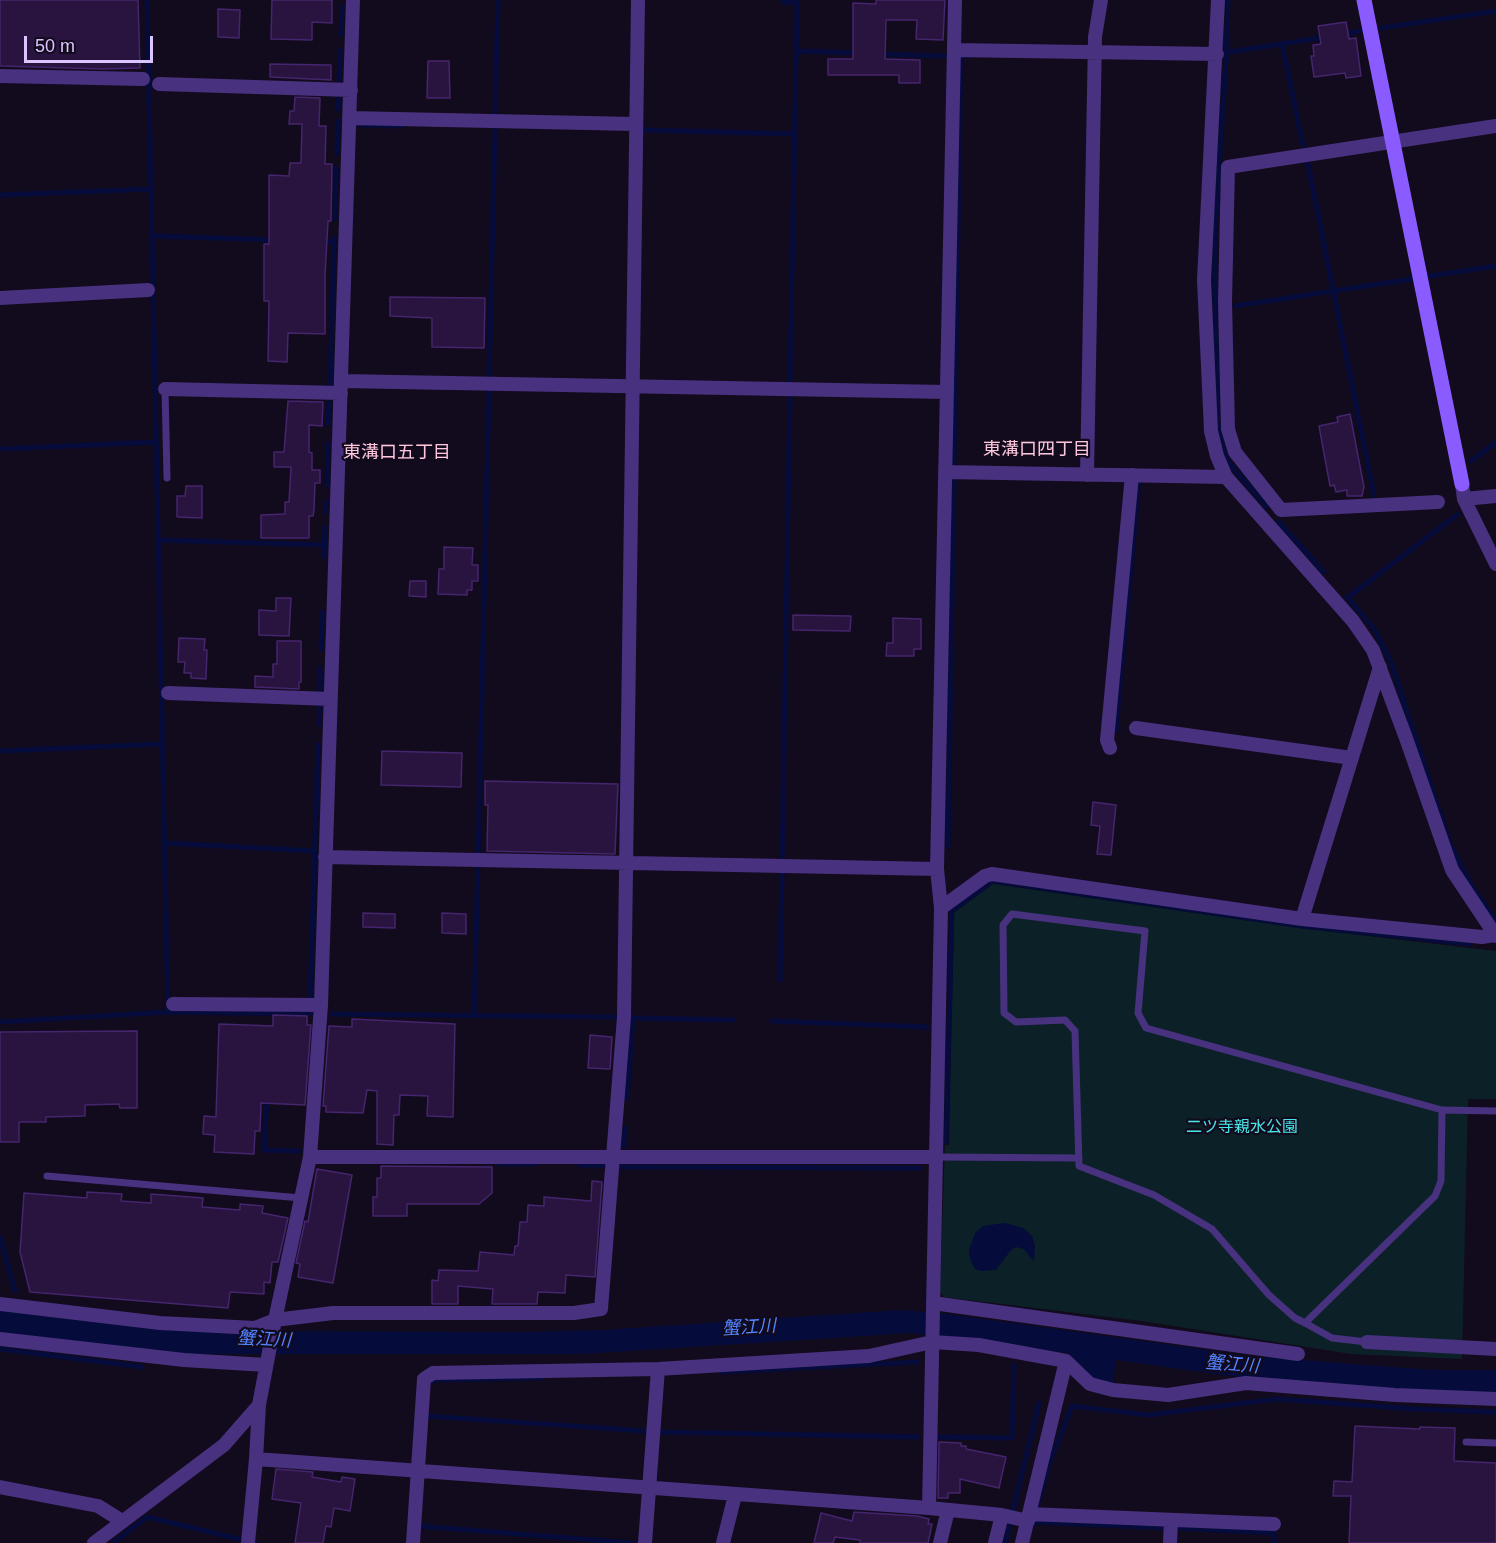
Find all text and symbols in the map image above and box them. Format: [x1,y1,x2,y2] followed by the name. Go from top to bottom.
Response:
[27,24,156,62] scale bar
[35,36,75,56] text: 50 m
[983,439,1091,461] district label: 東溝口四丁目
[343,442,451,464] district label: 東溝口五丁目
[1186,1118,1298,1138] park label: 二ツ寺親水公園
[721,1316,777,1340] water label: 蟹江川
[236,1328,292,1352] water label: 蟹江川
[1204,1352,1260,1378] water label: 蟹江川

